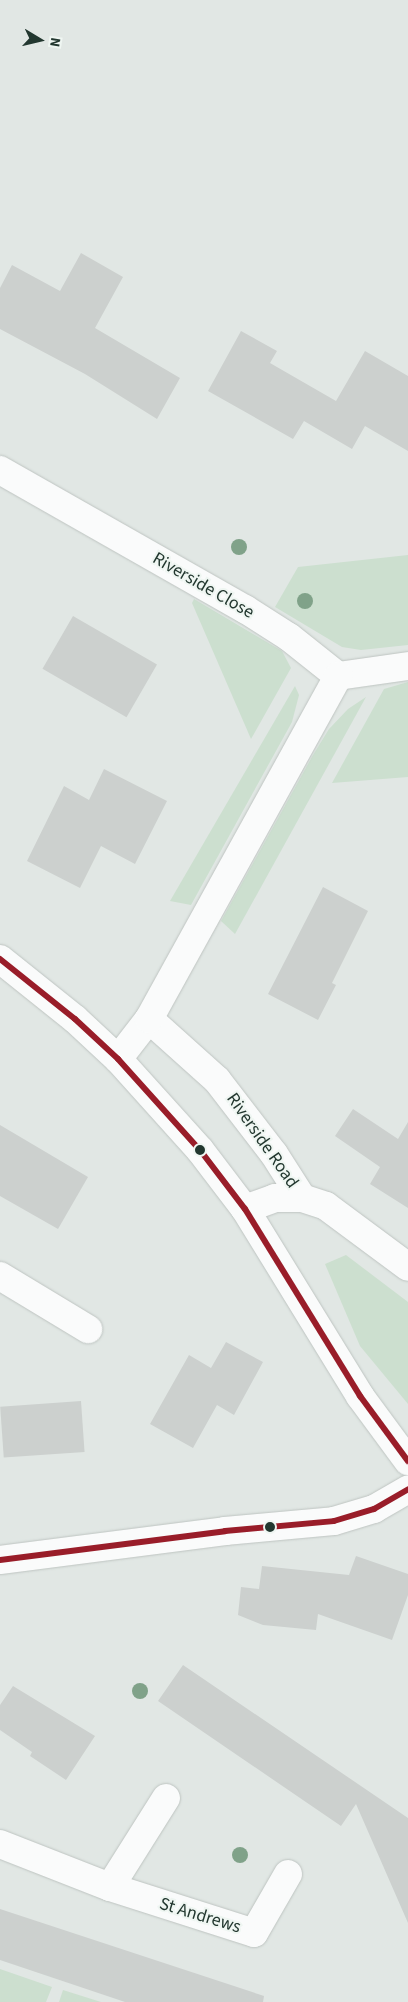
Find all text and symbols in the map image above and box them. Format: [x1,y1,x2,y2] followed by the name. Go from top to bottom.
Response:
[15,15,65,65] north arrow
[44,36,65,49] text: N
[148,548,258,624] street label: Riverside Close
[221,1089,303,1193] street label: Riverside Road
[195,1145,205,1155] unlabelled marker
[265,1522,275,1532] unlabelled marker
[157,1893,243,1939] street label: St Andrews

